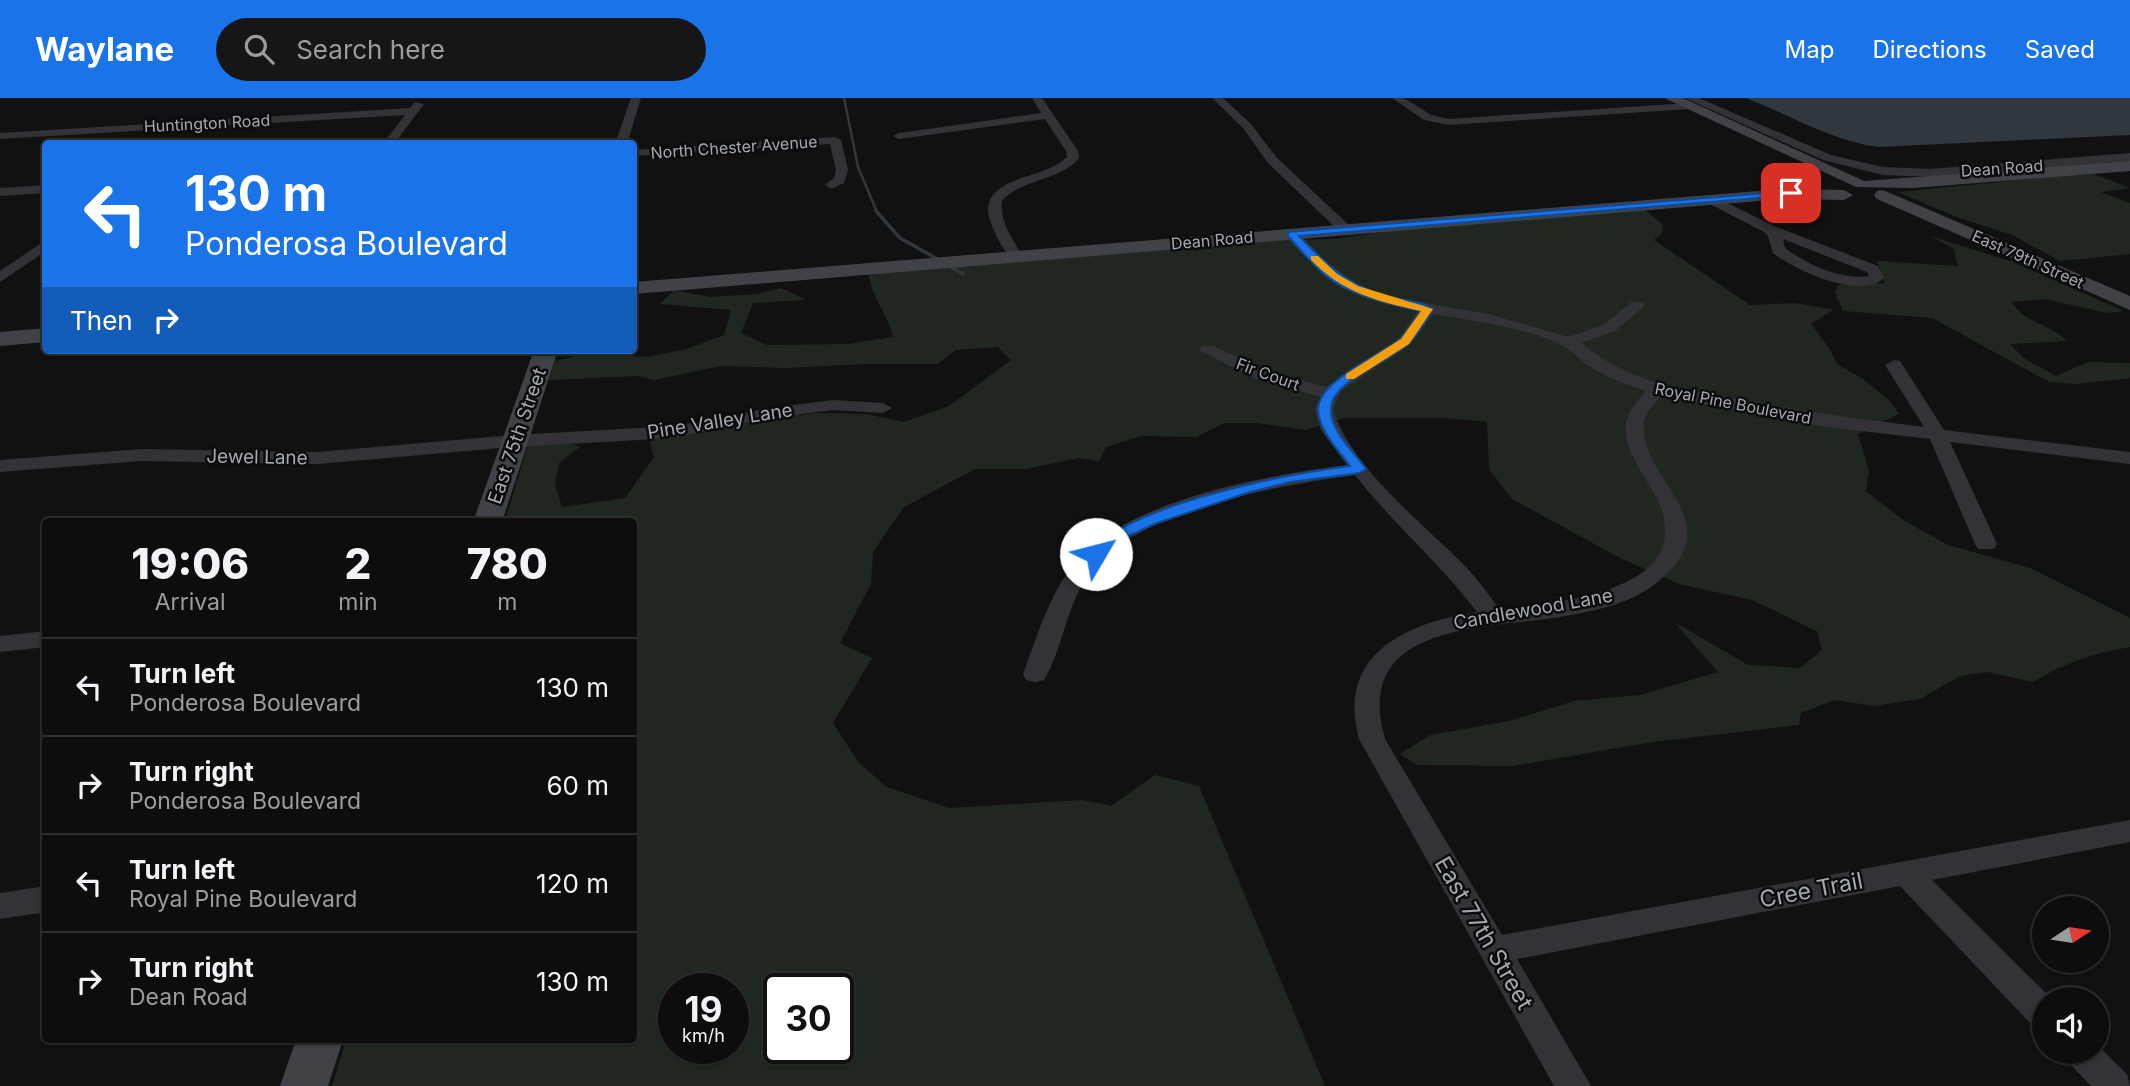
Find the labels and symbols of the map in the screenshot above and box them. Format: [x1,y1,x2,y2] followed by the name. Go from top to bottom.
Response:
[143,110,271,136] street label: Huntington Road
[650,131,818,163] street label: North Chester Avenue
[1960,155,2044,181] street label: Dean Road
[1761,163,1821,223] pin
[1969,225,2087,293] street label: East 79th Street
[1170,226,1254,254] street label: Dean Road
[1234,353,1302,395] street label: Fir Court
[483,365,551,507] street label: East 75th Street
[1653,378,1813,428] street label: Royal Pine Boulevard
[646,398,794,444] street label: Pine Valley Lane
[206,445,308,469] street label: Jewel Lane
[1059,517,1133,591] position arrow
[1452,584,1614,634] street label: Candlewood Lane
[1429,852,1539,1015] street label: East 77th Street
[1757,866,1865,914] street label: Cree Trail
[2032,896,2109,973] north arrow
[763,973,854,1064] speed limit sign: 30

